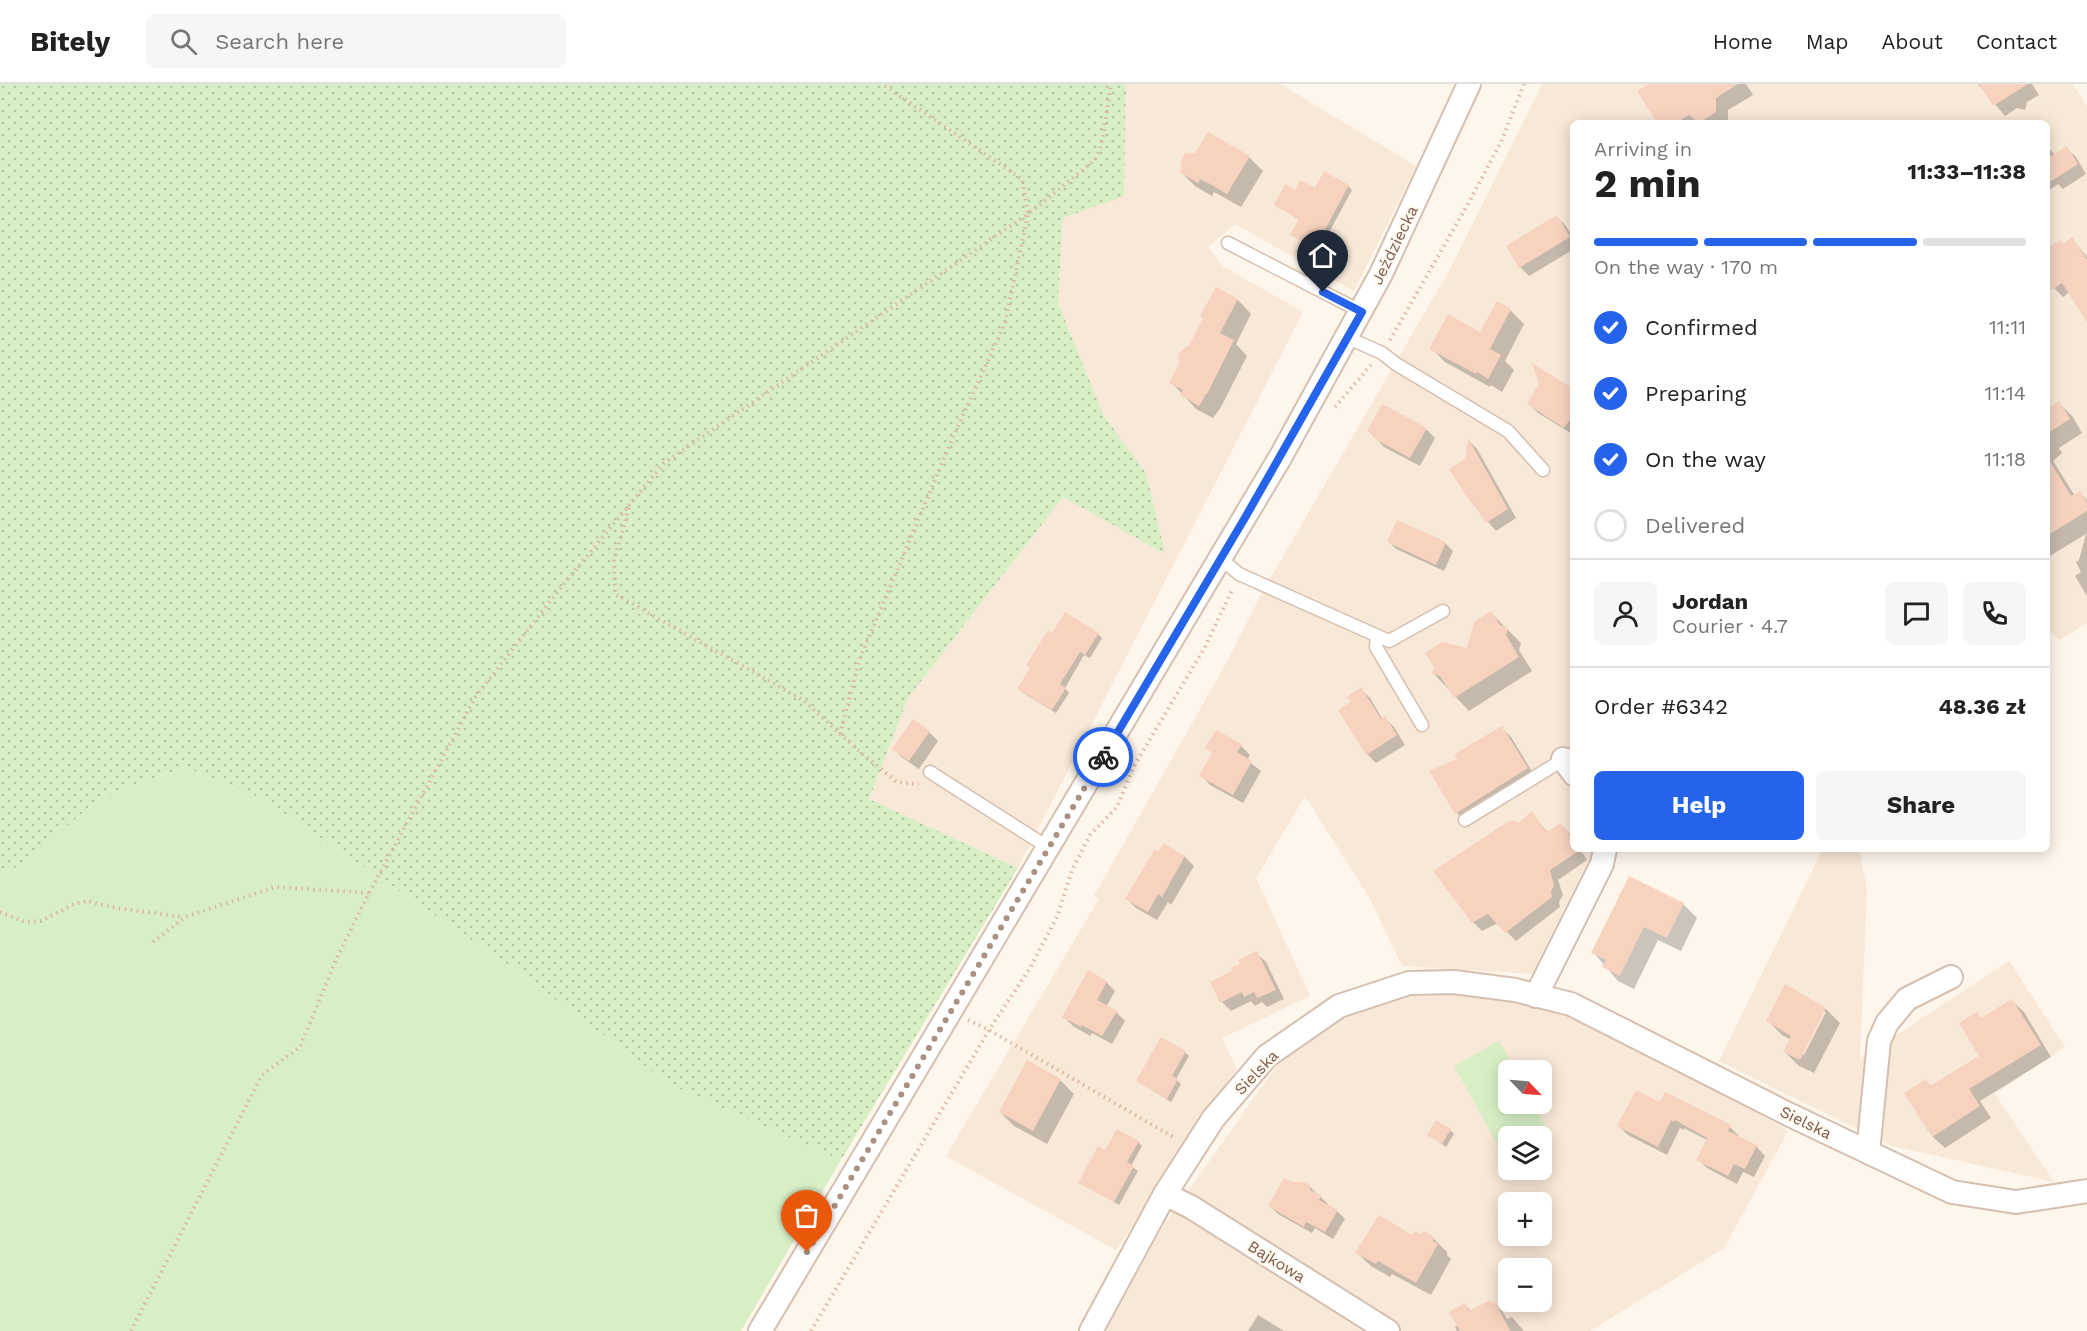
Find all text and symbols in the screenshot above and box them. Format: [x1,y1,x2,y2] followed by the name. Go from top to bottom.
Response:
[146,14,566,68] search box
[30,25,110,58] text: Bitely
[167,25,200,58] icon: search
[215,29,344,54] text: Search here
[1713,29,1773,54] text: Home
[1806,29,1849,54] text: Map
[1882,29,1943,54] text: About
[1976,29,2057,54] text: Contact
[1594,137,1692,161] text: Arriving in
[1908,159,2026,184] text: 11:33–11:38
[1594,161,1701,206] text: 2 min
[1367,203,1422,288] street label: Jeździecka
[1297,230,1348,292] pin
[1306,239,1339,272] icon: home
[1594,255,1778,279] text: On the way · 170 m
[1594,311,1627,344] icon: check
[1645,315,1758,340] text: Confirmed
[1989,315,2026,339] text: 11:11
[1594,377,1627,410] icon: check
[1645,381,1746,406] text: Preparing
[1984,381,2026,405] text: 11:14
[1594,443,1627,476] icon: check
[1645,447,1766,472] text: On the way
[1984,447,2026,471] text: 11:18
[1645,513,1745,538] text: Delivered
[1594,582,1657,645] button: person
[1885,582,1948,645] button: chat
[1963,582,2026,645] button: phone
[1672,589,1748,614] text: Jordan
[1672,614,1788,638] text: Courier · 4.7
[1594,694,1728,719] text: Order #6342
[1939,694,2026,719] text: 48.36 zł
[1073,727,1133,787] courier
[1087,741,1120,774] icon: bike
[1594,771,1804,840] button: Help
[1816,771,2026,840] button: Share
[1230,1046,1282,1099] street label: Sielska
[1498,1060,1552,1114] north arrow
[1498,1060,1552,1312] map controls
[1777,1102,1835,1143] street label: Sielska
[1498,1126,1552,1180] button: layers
[781,1190,832,1252] pin
[1498,1192,1552,1246] button: +
[790,1199,823,1232] icon: bag
[1244,1236,1309,1286] street label: Bajkowa
[1498,1258,1552,1312] button: −

